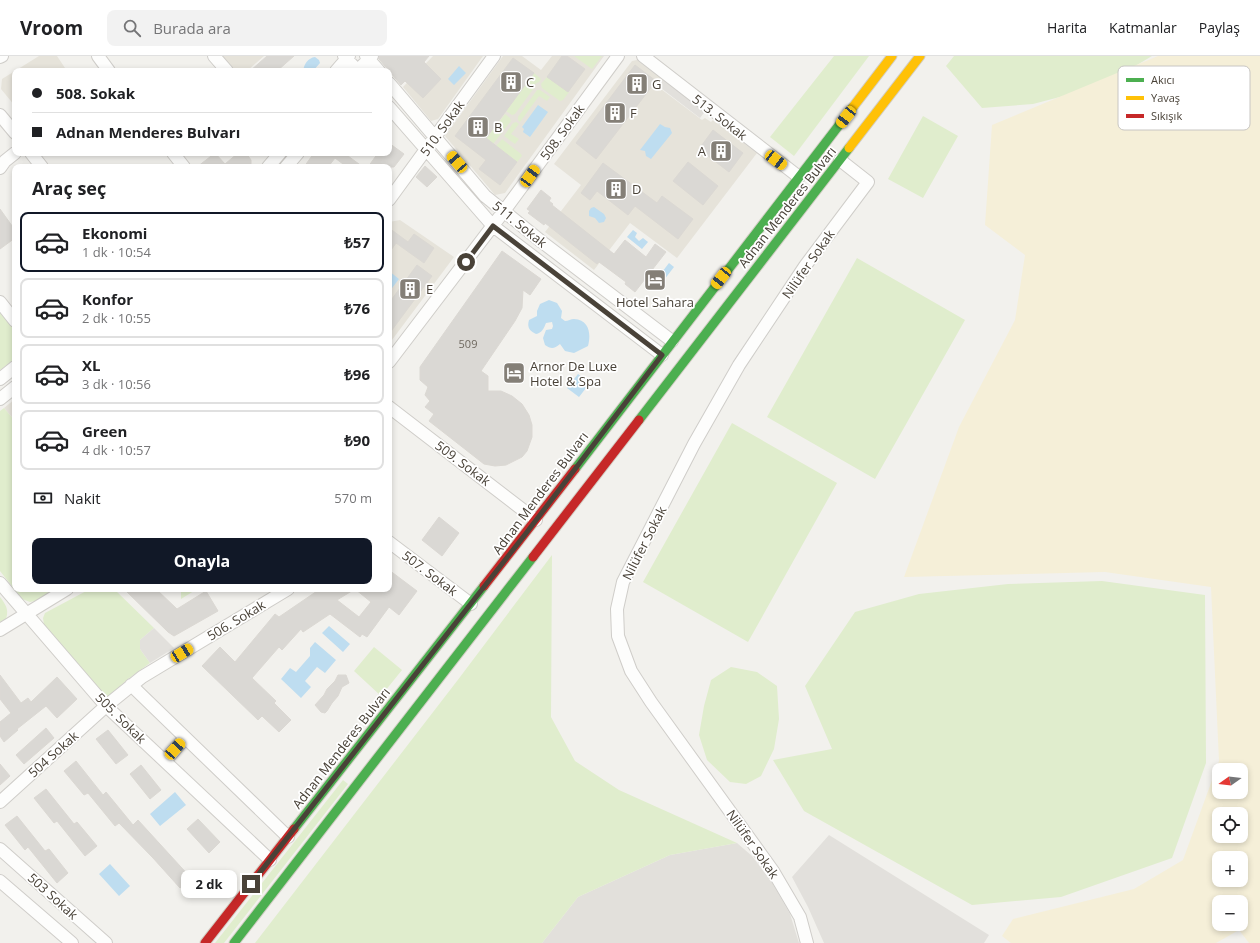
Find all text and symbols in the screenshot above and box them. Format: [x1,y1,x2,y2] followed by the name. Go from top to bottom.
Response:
[107,10,387,46] search box
[20,15,83,41] text: Vroom
[121,17,143,39] icon: search
[153,18,231,38] text: Burada ara
[1047,18,1087,37] text: Harita
[1109,18,1177,37] text: Katmanlar
[1199,18,1240,37] text: Paylaş
[1118,66,1250,130] legend
[498,69,524,95] building icon: C
[624,71,650,97] building icon: G
[1151,72,1175,87] text: Akıcı
[526,73,534,91] place label: C
[652,75,661,93] place label: G
[56,83,135,103] text: 508. Sokak
[689,90,751,144] street label: 513. Sokak
[1151,90,1180,105] text: Yavaş
[416,96,468,160] street label: 510. Sokak
[536,100,588,164] street label: 508. Sokak
[602,100,628,126] building icon: F
[630,104,637,122] place label: F
[834,104,858,130] car
[1151,108,1182,123] text: Sıkışık
[465,114,491,140] building icon: B
[494,118,502,136] place label: B
[56,122,240,142] text: Adnan Menderes Bulvarı
[708,138,734,164] building icon: A
[698,142,707,160] place label: A
[734,143,840,271] street label: Adnan Menderes Bulvarı
[763,148,789,172] car
[445,149,469,175] car
[518,163,542,189] car
[32,176,106,200] text: Araç seç
[603,176,629,202] building icon: D
[632,180,641,198] place label: D
[489,197,551,252] street label: 511. Sokak
[82,223,147,243] text: Ekonomi
[34,224,70,260] icon: car
[778,226,839,302] street label: Nilüfer Sokak
[344,232,370,252] text: ₺57
[82,243,151,261] text: 1 dk · 10:54
[457,253,475,271] route start
[709,265,733,291] car
[642,267,668,293] hotel icon: Hotel Sahara
[397,276,423,302] building icon: E
[426,280,433,298] place label: E
[82,289,133,309] text: Konfor
[34,290,70,326] icon: car
[616,293,694,311] place label: Hotel Sahara
[344,298,370,318] text: ₺76
[82,309,151,327] text: 2 dk · 10:55
[459,336,477,351] house number: 509
[82,355,100,375] text: XL
[34,356,70,392] icon: car
[530,357,617,390] place label: Arnor De Luxe Hotel & Spa
[501,360,527,386] hotel icon: Arnor De Luxe Hotel & Spa
[344,364,370,384] text: ₺96
[82,375,151,393] text: 3 dk · 10:56
[82,421,127,441] text: Green
[34,422,70,458] icon: car
[488,428,592,558] street label: Adnan Menderes Bulvarı
[344,430,370,450] text: ₺90
[432,436,494,490] street label: 509. Sokak
[82,441,151,459] text: 4 dk · 10:57
[32,487,54,509] icon: cash
[64,488,101,508] text: Nakit
[334,489,372,507] text: 570 m
[618,503,670,583] street label: Nilüfer Sokak
[32,538,372,584] button: Onayla
[399,546,461,600] street label: 507. Sokak
[204,595,269,644] street label: 506. Sokak
[169,642,195,664] car
[288,684,394,812] street label: Adnan Menderes Bulvarı
[92,689,150,747] street label: 505. Sokak
[24,727,82,781] street label: 504 Sokak
[163,736,187,762] car
[1212,763,1248,799] north arrow
[1212,763,1248,931] map controls
[723,806,784,882] street label: Nilüfer Sokak
[1212,807,1248,843] button: locate
[1212,851,1248,887] button: +
[24,869,82,923] street label: 503 Sokak
[181,870,237,898] callout: 2 dk
[195,875,223,893] text: 2 dk
[242,875,260,893] route end
[1212,895,1248,931] button: −

